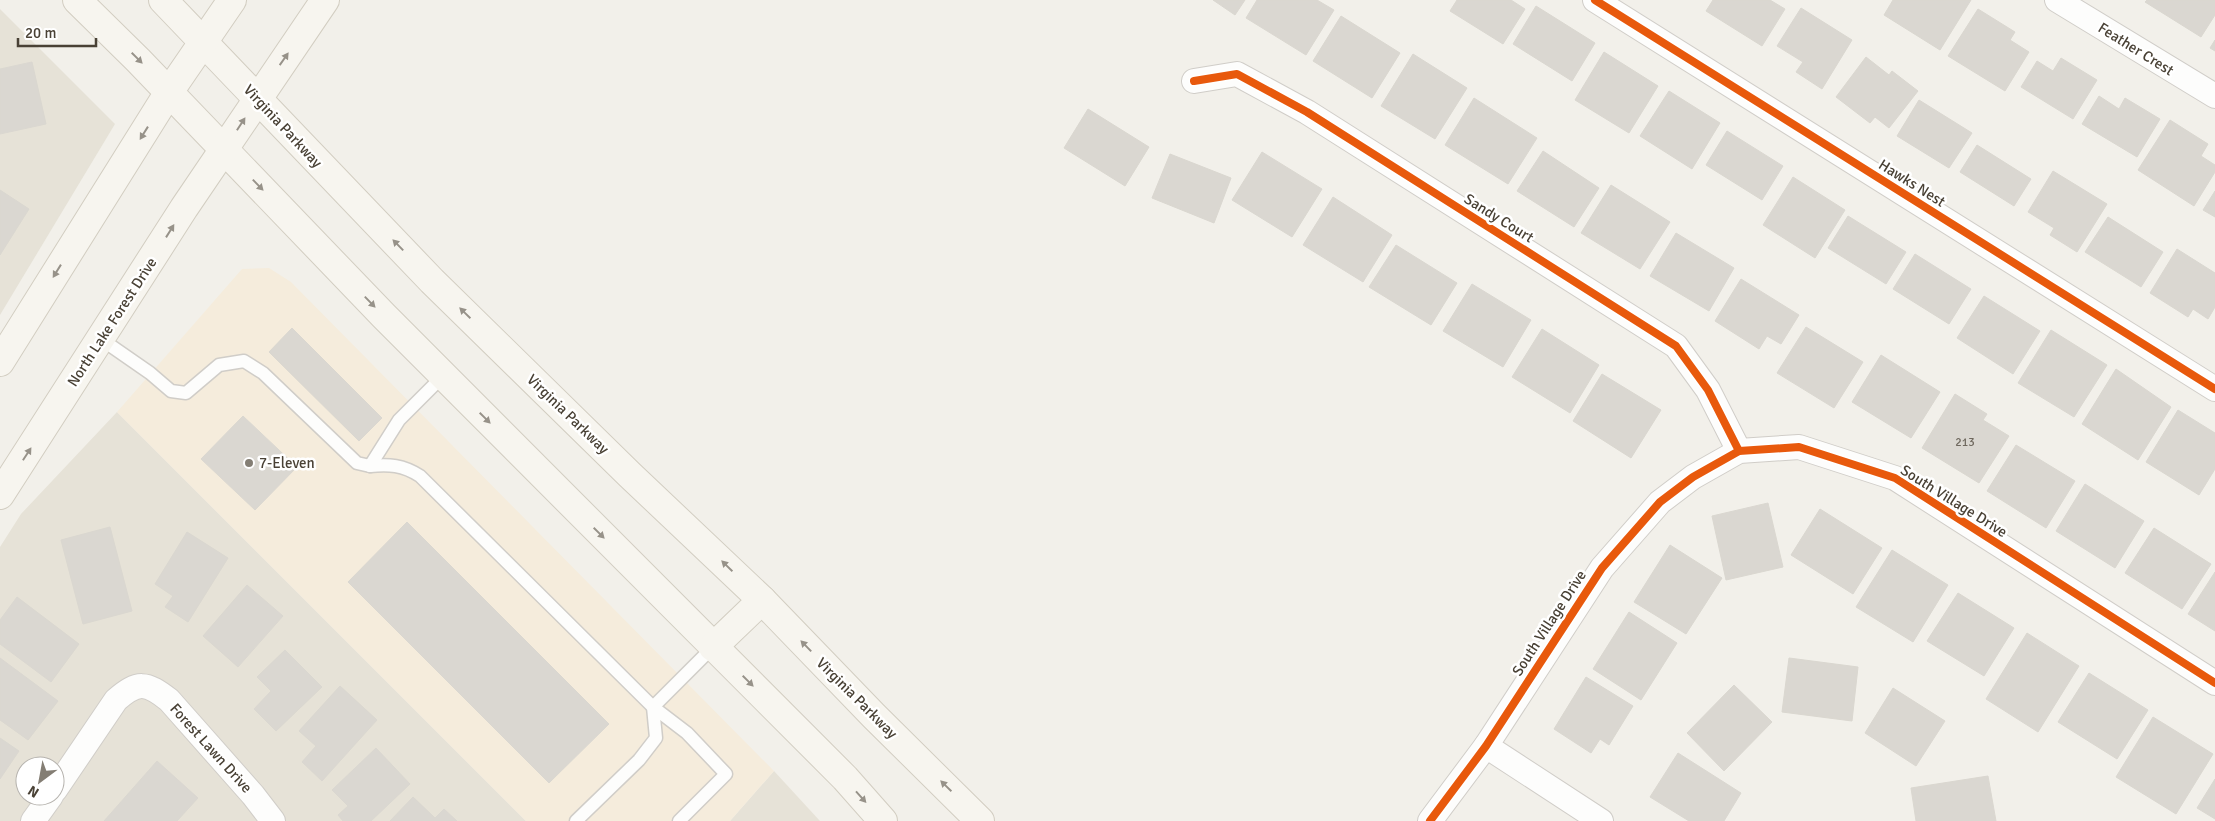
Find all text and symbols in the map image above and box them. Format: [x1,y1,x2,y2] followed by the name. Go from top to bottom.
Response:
[18,15,95,47] scale bar
[2095,19,2177,79] street label: Feather Crest
[25,24,56,42] text: 20 m
[131,52,143,64] one-way arrow
[279,52,289,66] one-way arrow
[240,81,326,171] street label: Virginia Parkway
[236,118,246,131] one-way arrow
[139,127,148,140] one-way arrow
[1875,155,1949,211] street label: Hawks Nest
[252,178,264,190] one-way arrow
[1461,190,1537,246] street label: Sandy Court
[165,225,174,238] one-way arrow
[392,240,404,252] one-way arrow
[63,254,161,390] street label: North Lake Forest Drive
[53,265,62,278] one-way arrow
[364,296,376,308] one-way arrow
[459,307,471,319] one-way arrow
[523,370,613,458] street label: Virginia Parkway
[478,411,490,423] one-way arrow
[1955,435,1975,450] house number: 213
[22,447,31,460] one-way arrow
[259,454,315,472] place label: 7-Eleven
[243,457,255,469] marker: 7-Eleven
[1897,461,2011,541] street label: South Village Drive
[593,526,605,538] one-way arrow
[721,560,733,572] one-way arrow
[1508,567,1590,679] street label: South Village Drive
[800,640,812,652] one-way arrow
[813,654,901,742] street label: Virginia Parkway
[741,675,753,687] one-way arrow
[166,700,256,796] street label: Forest Lawn Drive
[15,756,65,806] north arrow
[940,780,952,792] one-way arrow
[25,782,42,801] text: N
[856,790,867,803] one-way arrow

